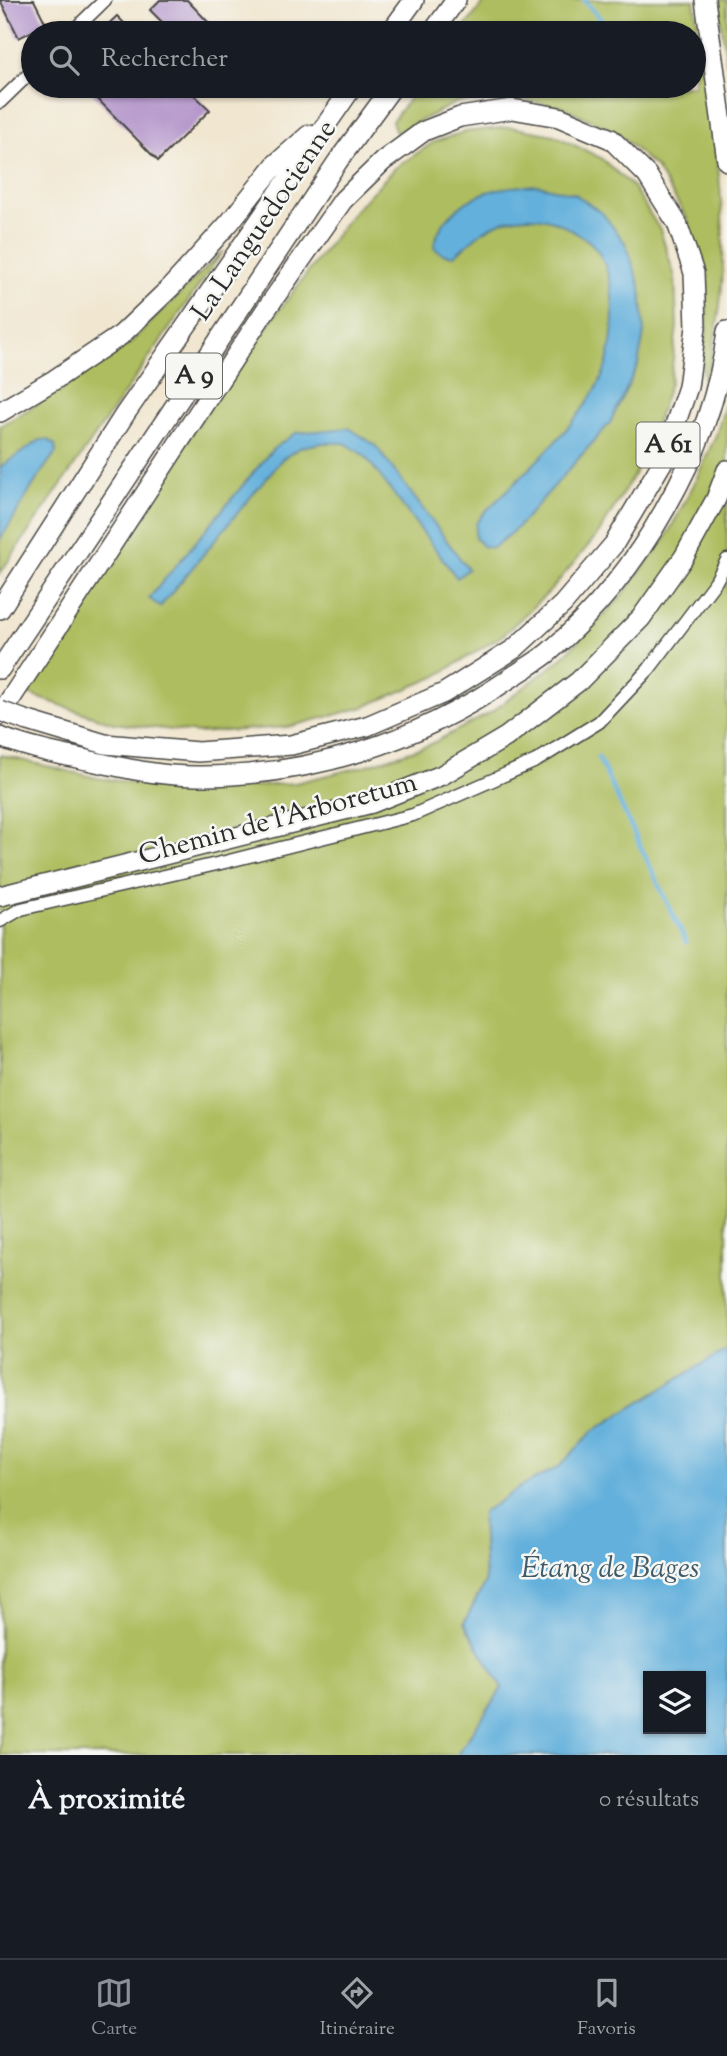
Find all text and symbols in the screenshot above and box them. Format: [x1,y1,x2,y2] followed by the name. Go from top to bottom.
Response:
[21,21,706,98] search box
[45,41,83,79] icon: search
[101,41,228,78] text: Rechercher
[183,112,347,330] street label: La Languedocienne
[166,354,222,398] road number: A 9
[636,422,700,467] road number: A 61
[134,764,422,876] street label: Chemin de l'Arboretum
[521,1548,699,1591] water label: Étang de Bages
[643,1671,706,1734] map controls
[643,1671,706,1734] button: layers
[28,1779,185,1822] text: À proximité
[599,1784,699,1817] text: 0 résultats
[91,1974,137,2043] tab: Carte
[320,1974,395,2043] tab: Itinéraire
[577,1974,636,2043] tab: Favoris

